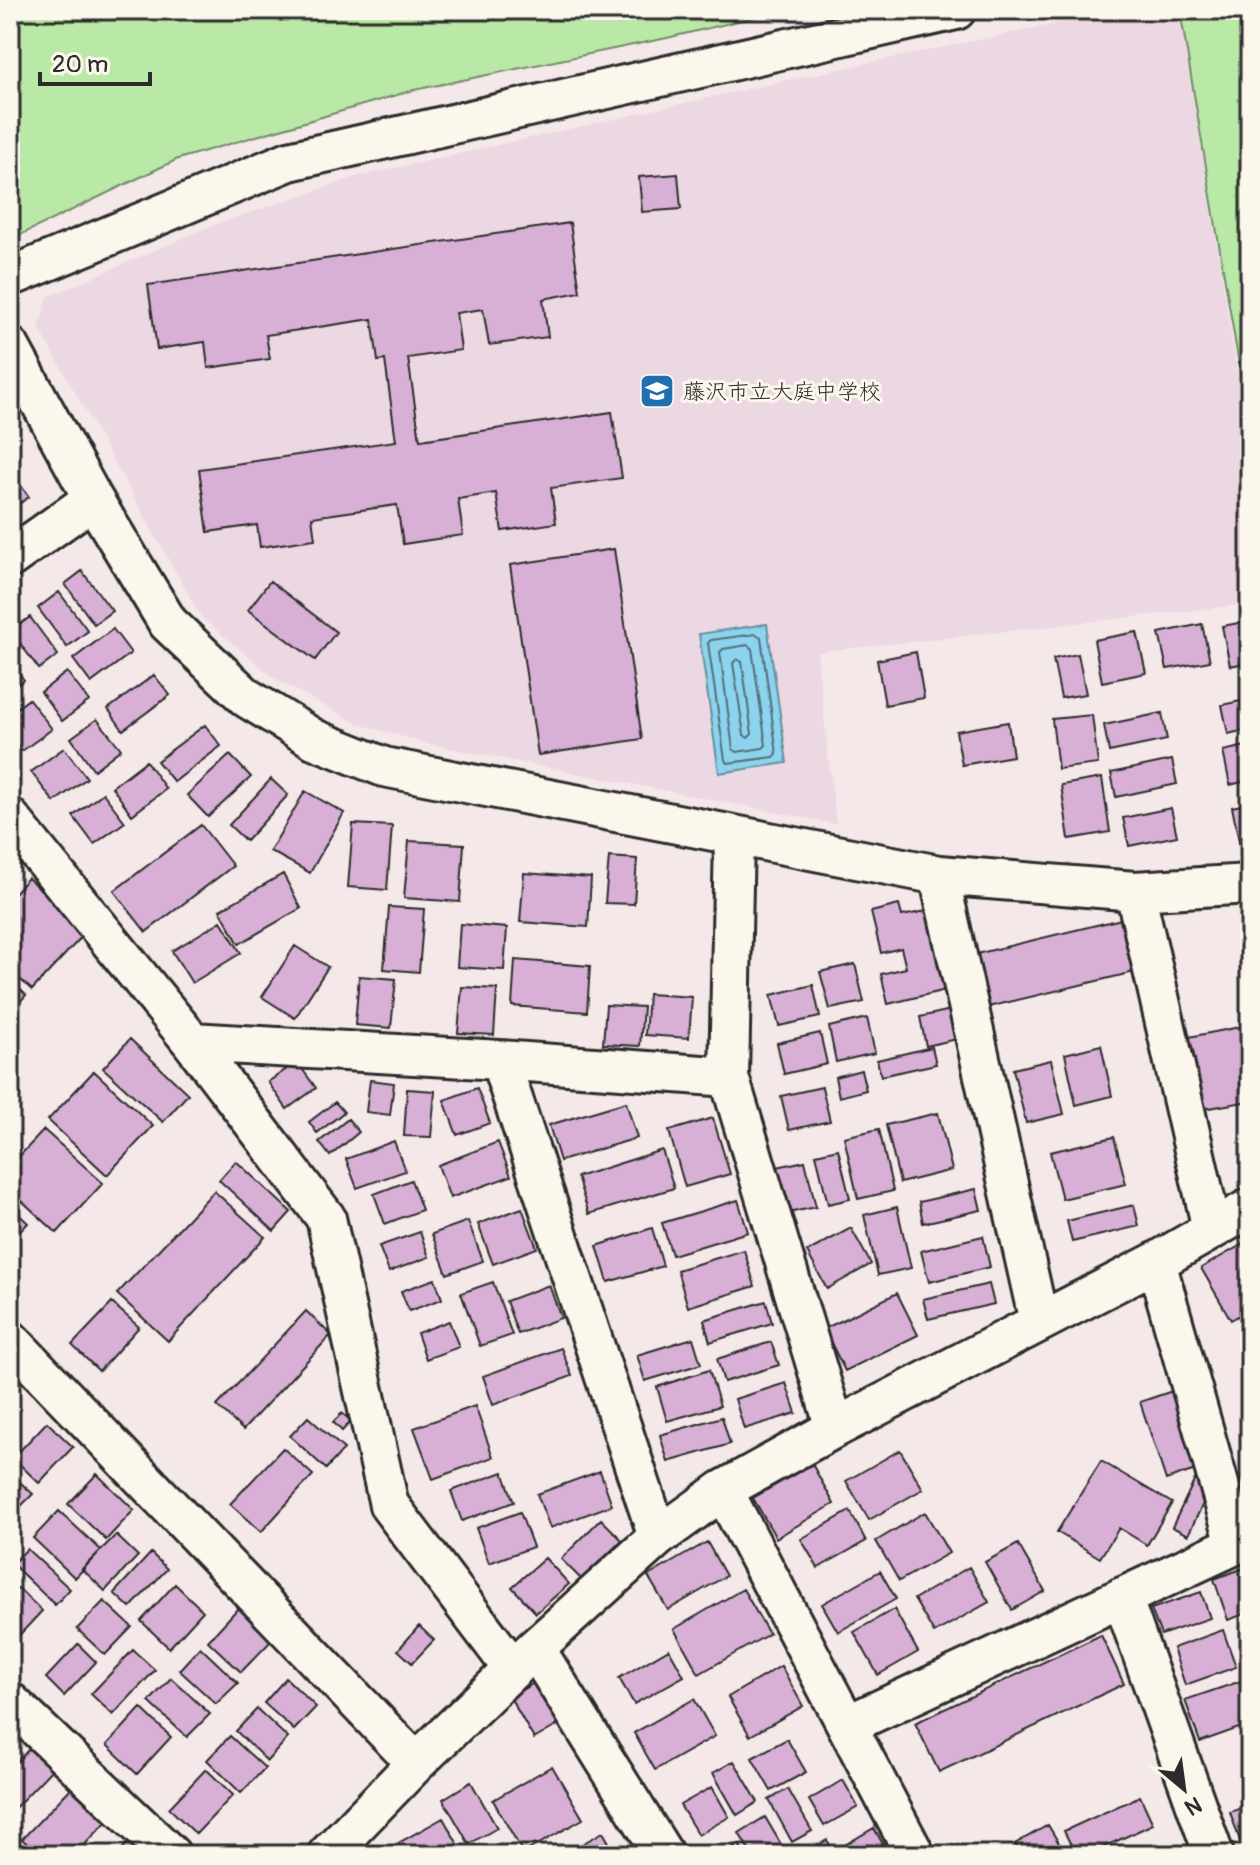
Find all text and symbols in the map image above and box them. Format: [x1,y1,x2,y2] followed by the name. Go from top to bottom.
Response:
[40,36,150,86] scale bar
[52,50,108,79] text: 20 m
[638,372,676,410] school or university icon: 藤沢市立大庭中学校
[683,378,881,406] place label: 藤沢市立大庭中学校
[1144,1749,1224,1829] north arrow
[1180,1790,1207,1822] text: N

